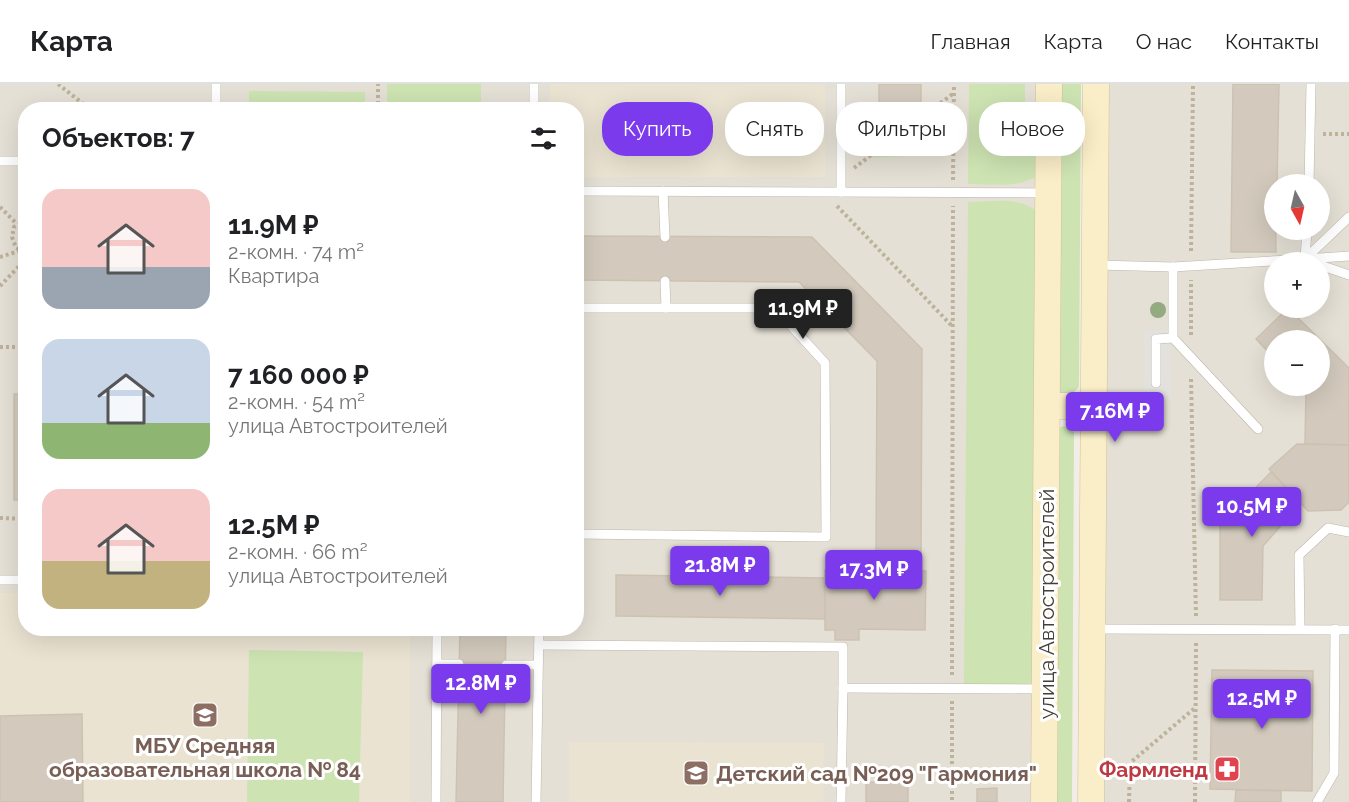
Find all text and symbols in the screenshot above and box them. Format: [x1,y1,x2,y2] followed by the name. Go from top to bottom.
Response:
[30,25,113,58] text: Карта
[931,29,1011,54] text: Главная
[1044,29,1103,54] text: Карта
[1136,29,1192,54] text: О нас
[1225,29,1319,54] text: Контакты
[602,102,713,156] chip: Купить
[725,102,824,156] chip: Снять
[836,102,967,156] chip: Фильтры
[979,102,1085,156] chip: Новое
[527,122,560,155] icon: filters
[42,123,195,153] text: Объектов: 7
[1264,174,1330,240] north arrow
[1264,174,1330,396] map controls
[228,210,319,240] text: 11.9M ₽
[90,213,162,285] icon: home
[228,240,364,264] text: 2-комн. · 74 m²
[1264,252,1330,318] button: +
[228,264,319,288] text: Квартира
[748,289,858,340] pin: 11.9M ₽
[768,296,838,320] text: 11.9M ₽
[1264,330,1330,396] button: −
[228,360,369,390] text: 7 160 000 ₽
[90,363,162,435] icon: home
[228,390,365,414] text: 2-комн. · 54 m²
[1060,392,1170,443] pin: 7.16M ₽
[1080,399,1150,423] text: 7.16M ₽
[228,414,448,438] text: улица Автостроителей
[1197,487,1307,538] pin: 10.5M ₽
[1034,489,1059,719] street label: улица Автостроителей
[1216,494,1288,518] text: 10.5M ₽
[228,510,320,540] text: 12.5M ₽
[90,513,162,585] icon: home
[228,540,367,564] text: 2-комн. · 66 m²
[665,546,775,597] pin: 21.8M ₽
[819,550,929,601] pin: 17.3M ₽
[684,553,756,577] text: 21.8M ₽
[839,557,909,581] text: 17.3M ₽
[228,564,448,588] text: улица Автостроителей
[426,664,536,715] pin: 12.8M ₽
[445,671,517,695] text: 12.8M ₽
[1207,679,1317,730] pin: 12.5M ₽
[1227,686,1297,710] text: 12.5M ₽
[190,700,220,730] school or university icon: МБУ Средняя образовательная школа № 84
[49,733,361,782] place label: МБУ Средняя образовательная школа № 84
[1212,754,1242,784] pharmacy icon: Фармленд
[1099,757,1208,782] place label: Фармленд
[681,758,711,788] school or university icon: Детский сад №209 "Гармония"
[716,761,1037,786] place label: Детский сад №209 "Гармония"

